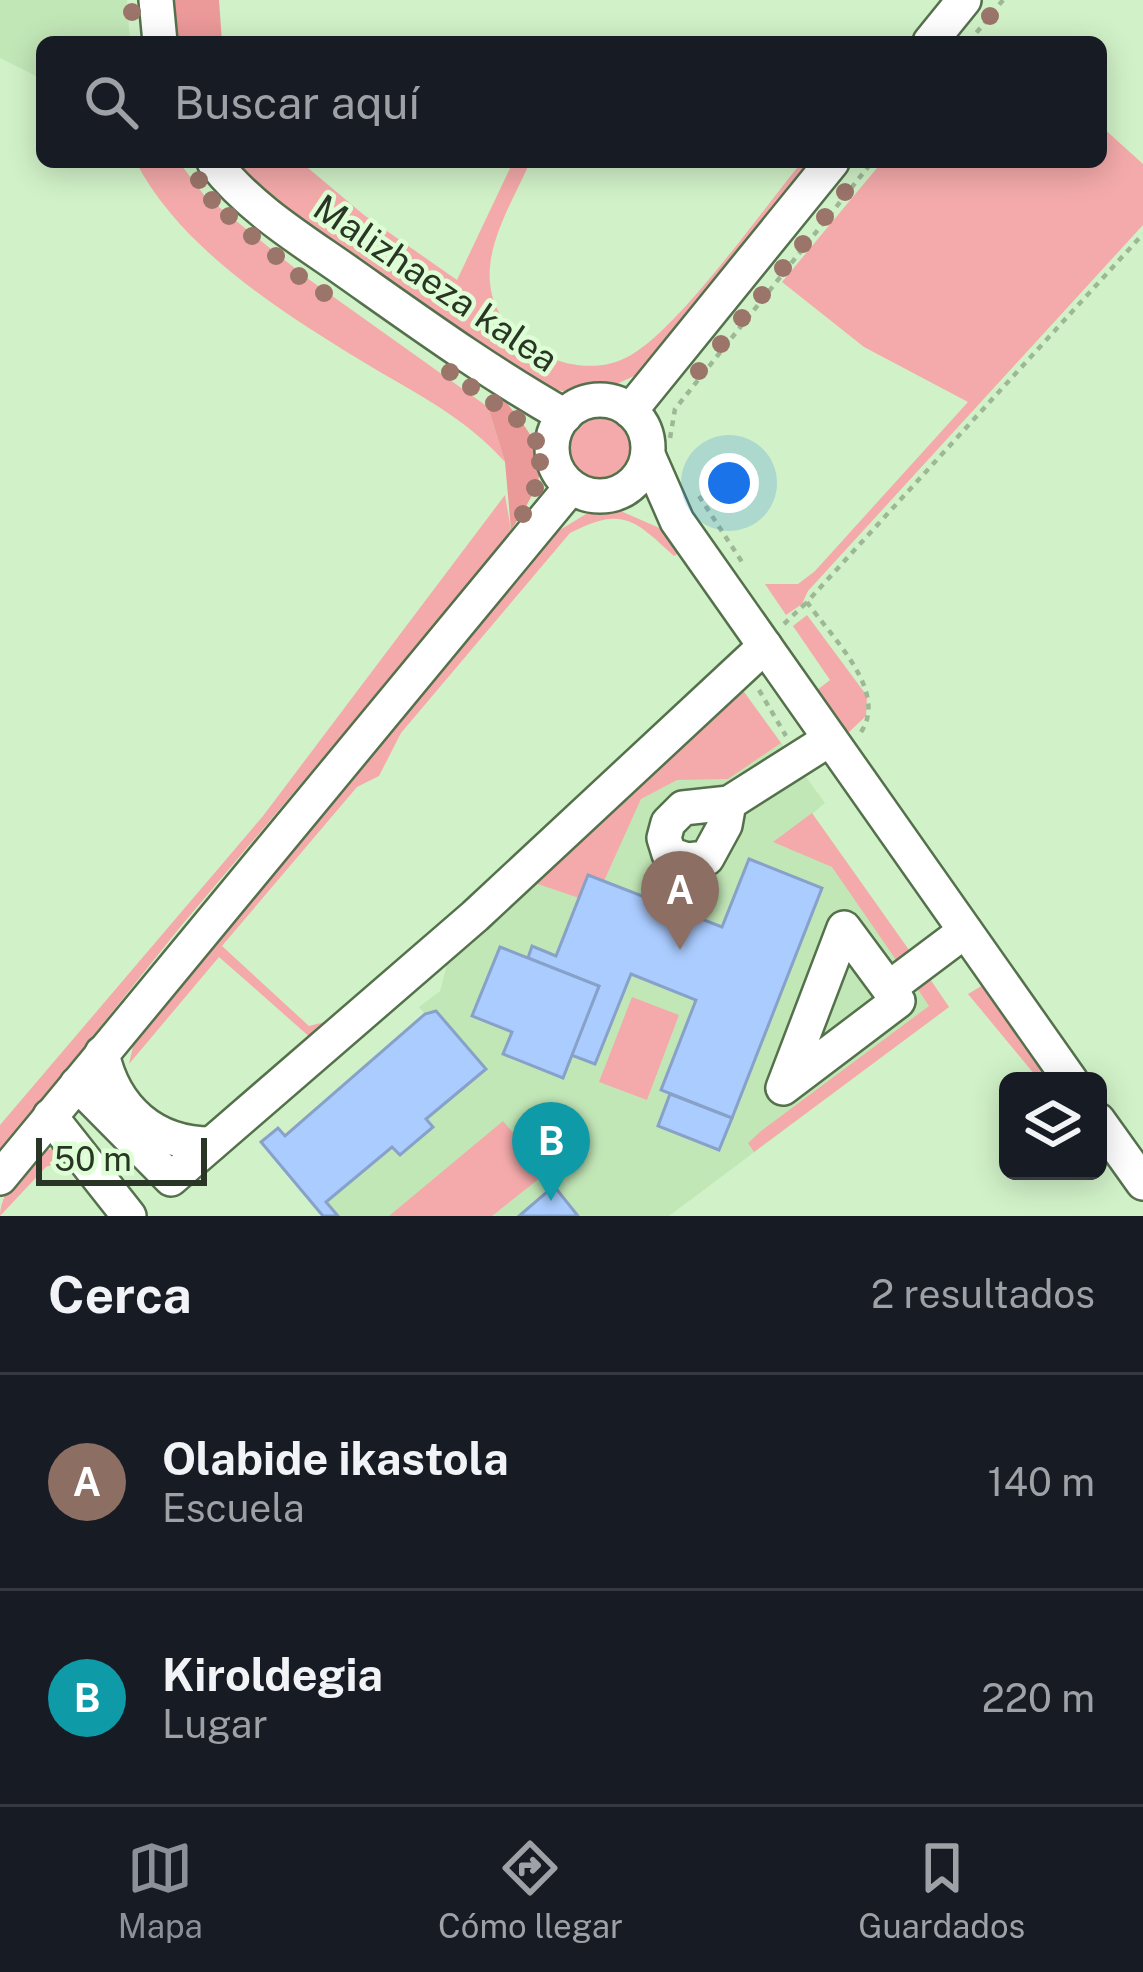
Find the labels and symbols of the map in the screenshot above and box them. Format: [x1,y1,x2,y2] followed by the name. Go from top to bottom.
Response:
[306,186,566,380] street label: Malizhaeza kalea
[699,453,759,513] your location
[641,851,719,950] pin: A
[512,1102,590,1201] pin: B
[36,1132,207,1185] scale bar

